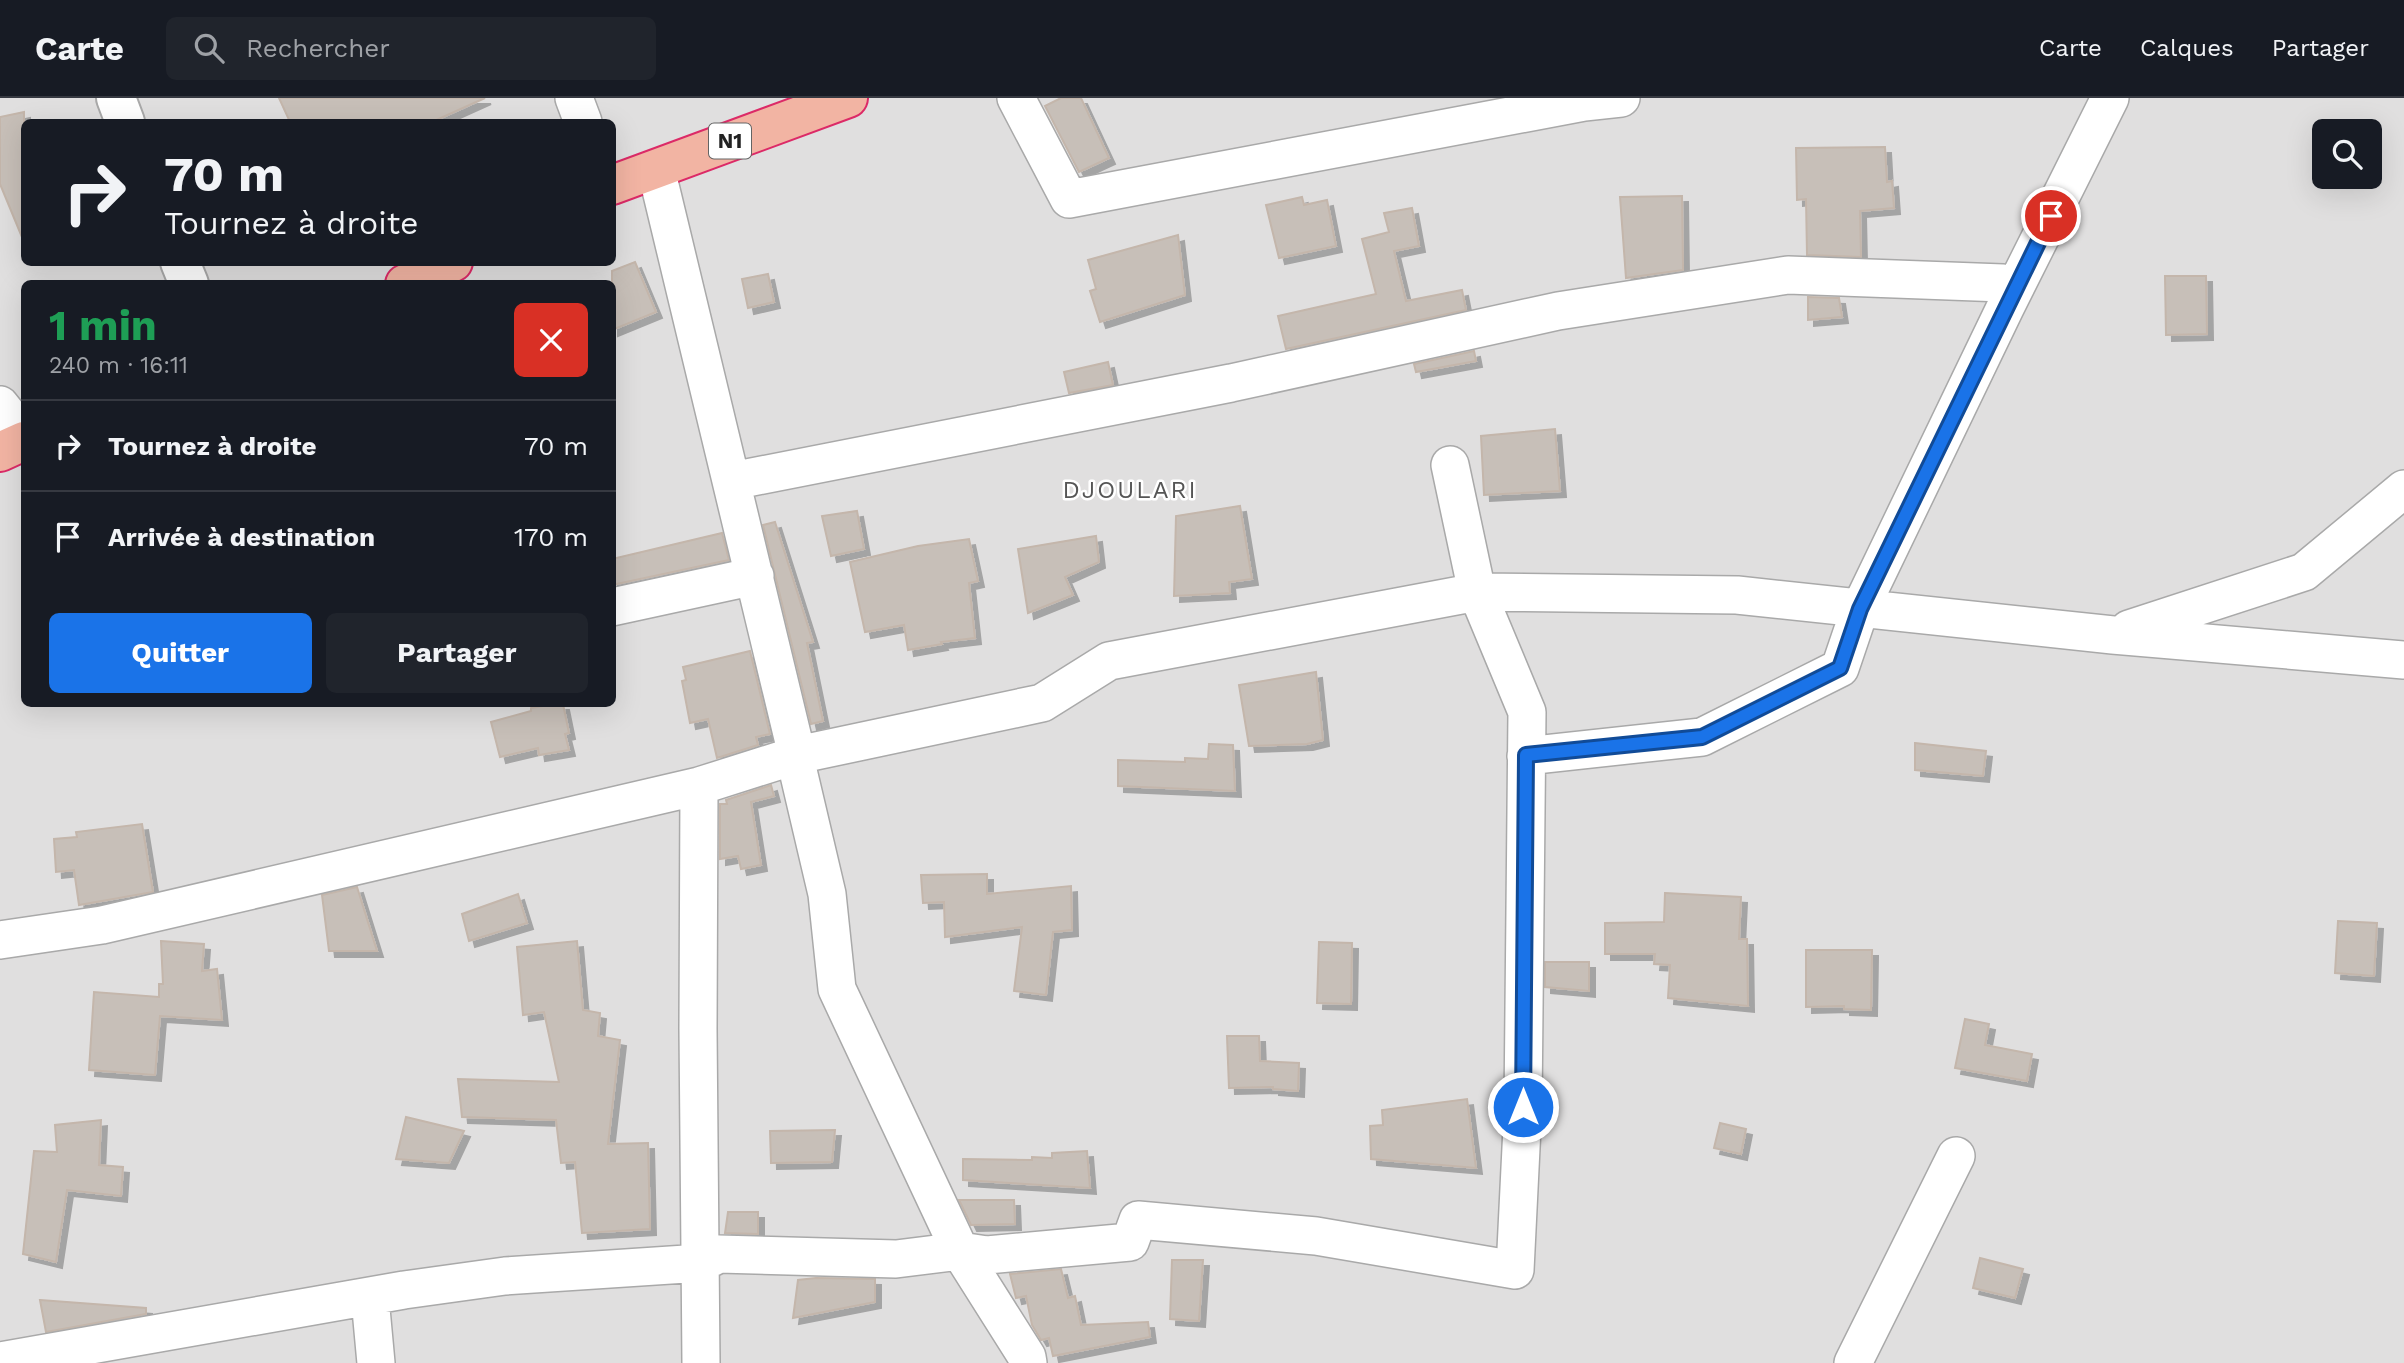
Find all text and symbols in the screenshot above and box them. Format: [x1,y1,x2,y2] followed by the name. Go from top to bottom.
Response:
[166,17,656,80] search box
[35,29,124,68] text: Carte
[190,29,228,67] icon: search
[246,33,390,63] text: Rechercher
[2039,34,2102,62] text: Carte
[2140,34,2234,62] text: Calques
[2272,34,2369,62] text: Partager
[2312,119,2382,189] map controls
[2312,119,2382,189] button: search
[709,124,751,158] road number: N1
[164,145,284,203] text: 70 m
[49,147,140,238] icon: right
[2021,186,2081,246] pin
[2032,197,2070,235] icon: arrive
[164,204,419,242] text: Tournez à droite
[49,301,157,350] text: 1 min
[514,303,588,377] button: close
[49,352,188,379] text: 240 m · 16:11
[49,427,87,465] icon: right
[108,431,317,461] text: Tournez à droite
[524,431,588,461] text: 70 m
[1062,476,1198,504] district label: DJOULARI
[49,518,87,556] icon: arrive
[108,522,375,552] text: Arrivée à destination
[514,522,588,552] text: 170 m
[49,613,312,693] button: Quitter
[326,613,588,693] button: Partager
[1486,1070,1560,1144] position arrow

